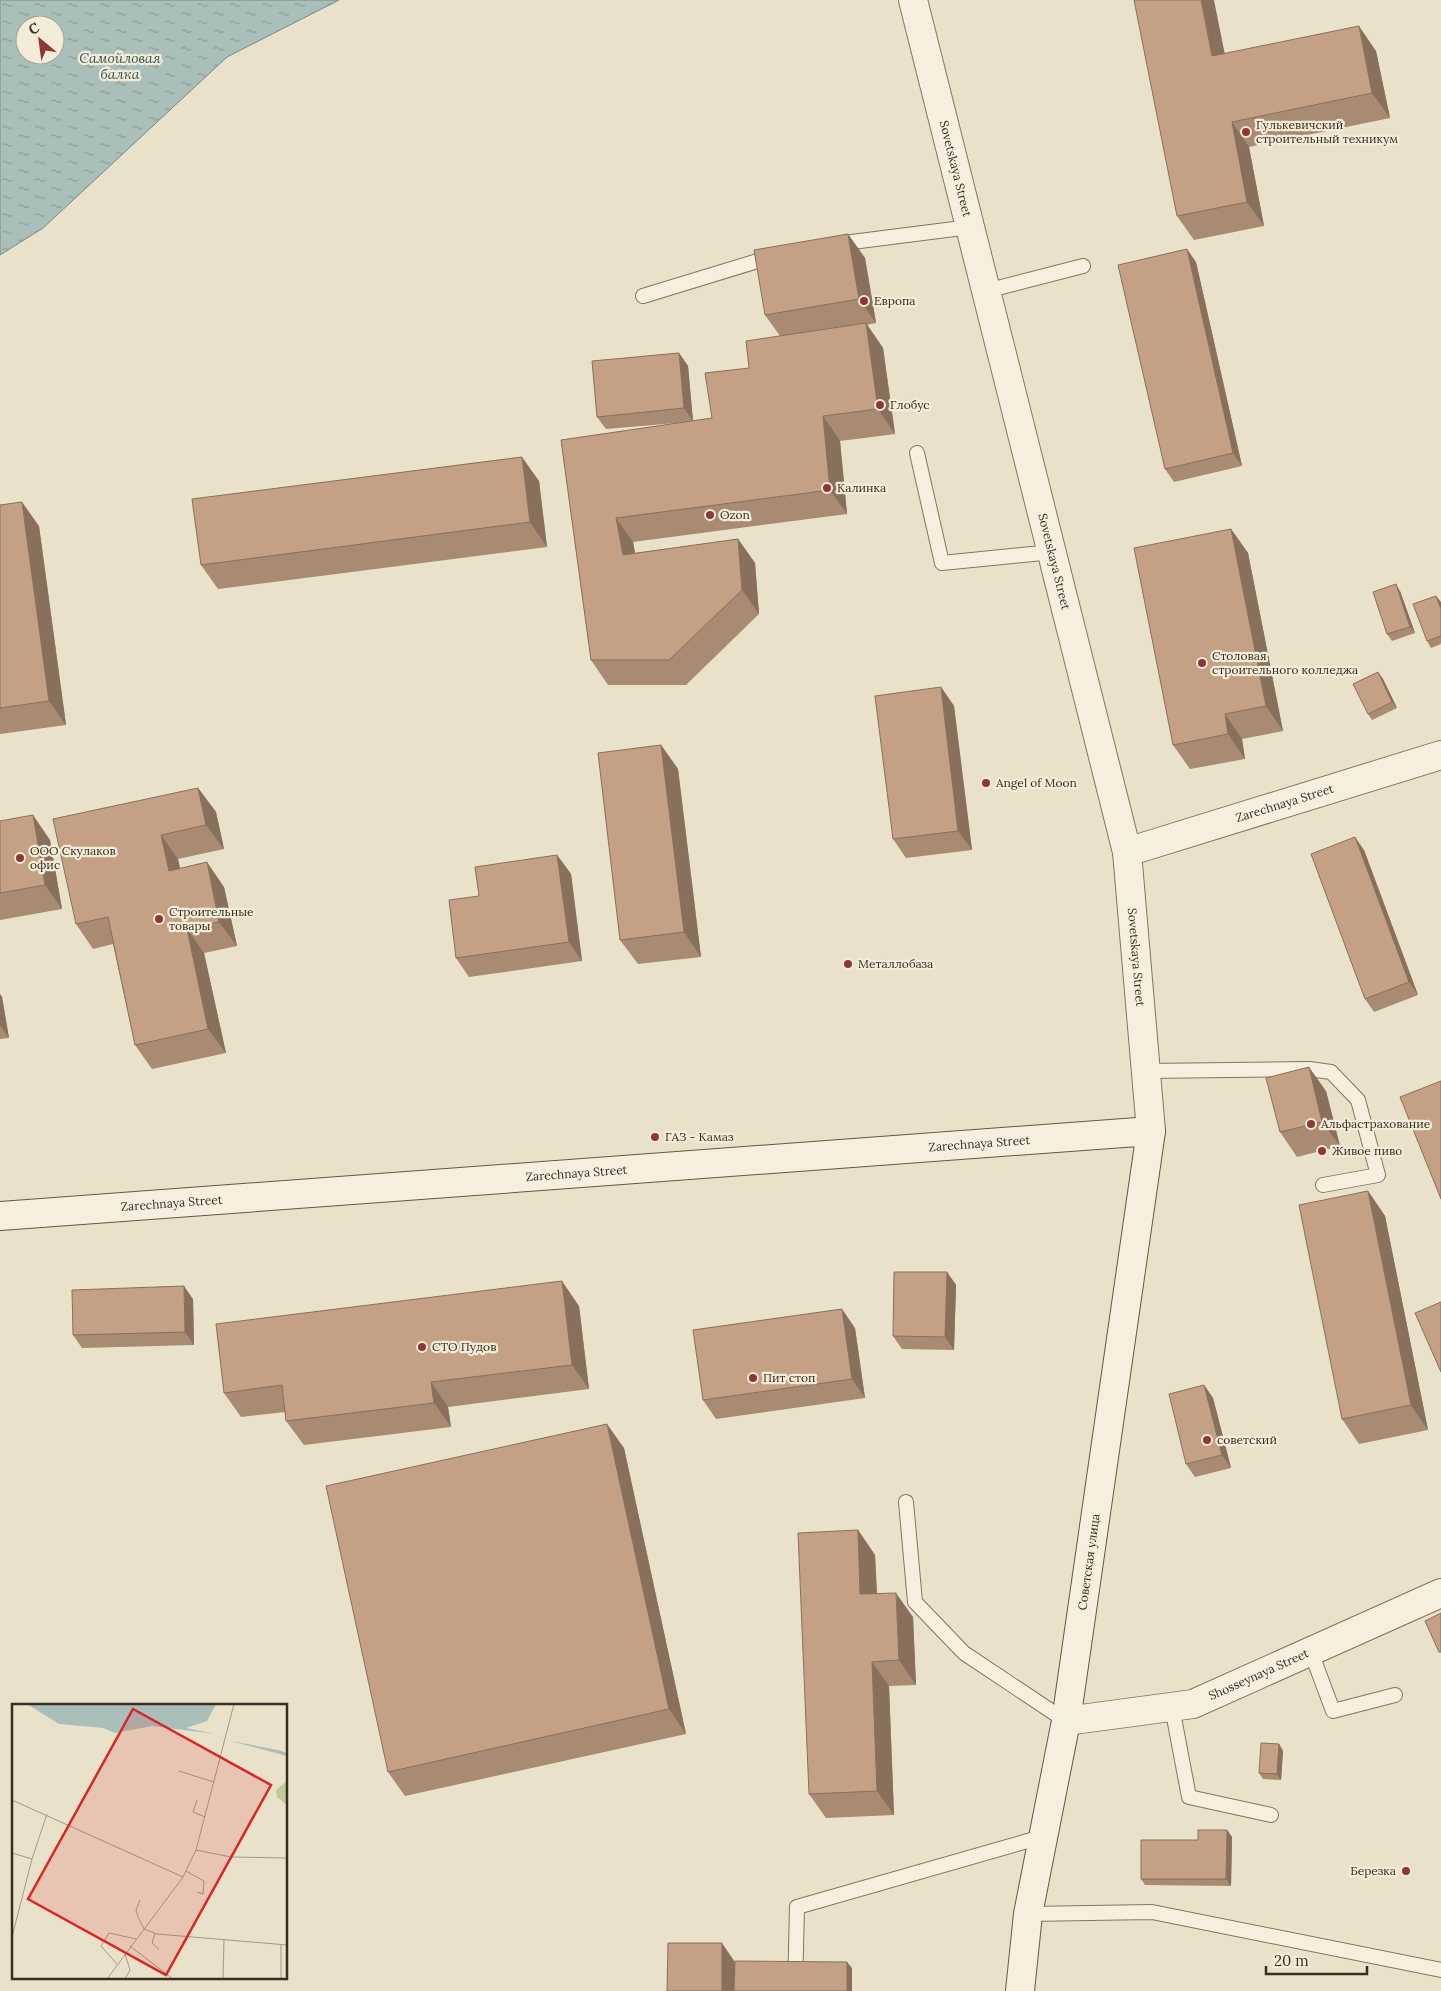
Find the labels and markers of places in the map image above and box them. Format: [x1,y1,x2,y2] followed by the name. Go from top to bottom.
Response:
[1256,117,1398,146] place label: Гулькевичский строительный техникум
[1240,126,1252,138] marker: Гулькевичский строительный техникум
[874,293,915,308] place label: Европа
[858,295,870,307] marker: Европа
[890,397,930,412] place label: Глобус
[874,399,886,411] marker: Глобус
[837,480,886,495] place label: Калинка
[821,482,833,494] marker: Калинка
[720,507,750,522] place label: Ozon
[704,509,716,521] marker: Ozon
[1212,648,1358,677] place label: Столовая строительного колледжа
[1196,657,1208,669] marker: Столовая строительного колледжа
[995,775,1077,790] place label: Angel of Moon
[980,777,992,789] marker: Angel of Moon
[30,843,116,872] place label: ООО Скулаков офис
[14,852,26,864] marker: ООО Скулаков офис
[169,904,254,933] place label: Строительные товары
[153,913,165,925] marker: Строительные товары
[858,956,933,971] place label: Металлобаза
[842,958,854,970] marker: Металлобаза
[1320,1116,1431,1131] place label: Альфастрахование
[1305,1118,1317,1130] marker: Альфастрахование
[665,1129,734,1144] place label: ГАЗ - Камаз
[649,1131,661,1143] marker: ГАЗ - Камаз
[1332,1143,1402,1158] place label: Живое пиво
[1316,1145,1328,1157] marker: Живое пиво
[432,1339,496,1354] place label: СТО Пудов
[416,1341,428,1353] marker: СТО Пудов
[763,1370,815,1385] place label: Пит стоп
[747,1372,759,1384] marker: Пит стоп
[1217,1432,1277,1447] place label: советский
[1201,1434,1213,1446] marker: советский
[1350,1863,1396,1878] place label: Березка
[1400,1865,1412,1877] marker: Березка

